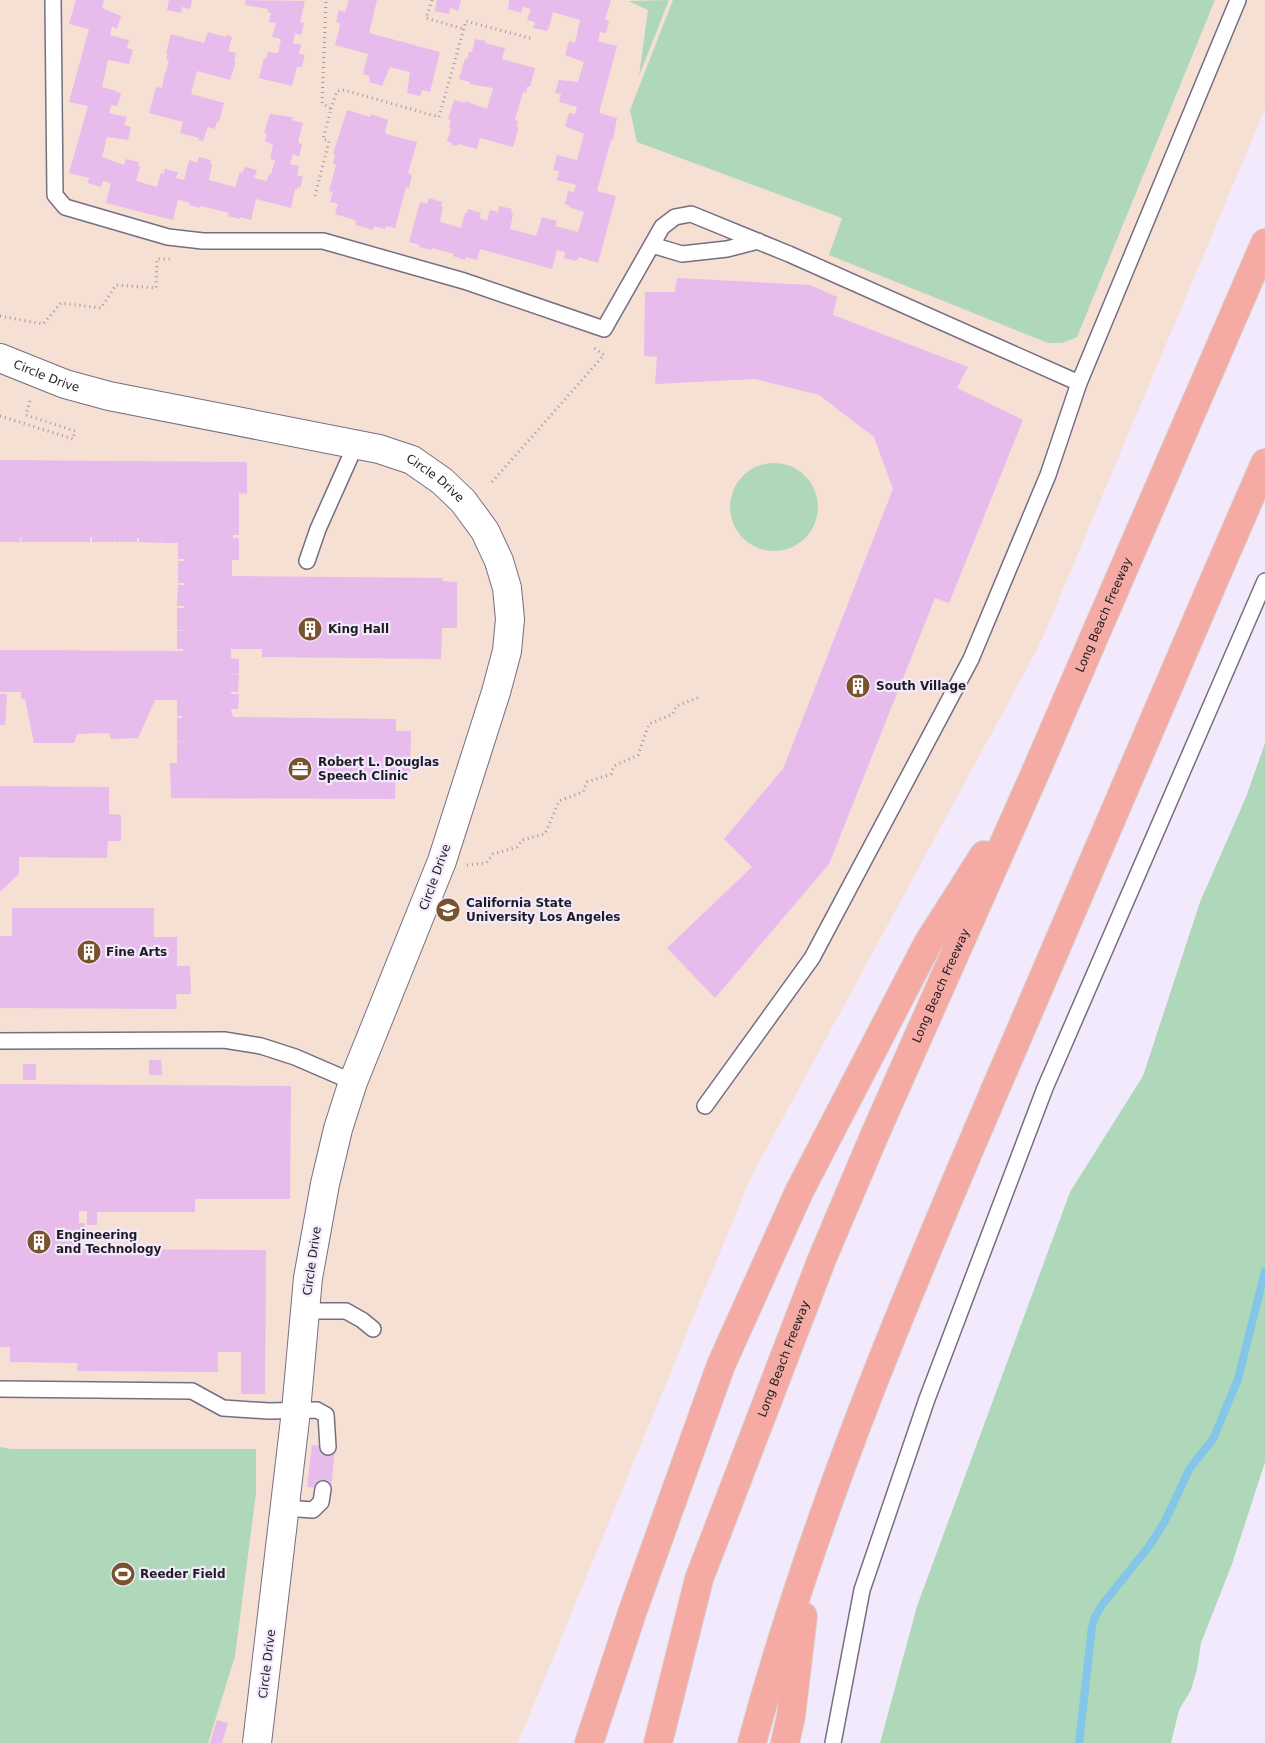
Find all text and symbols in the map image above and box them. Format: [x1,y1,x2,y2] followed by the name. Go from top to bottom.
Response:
[12,357,81,395] street label: Circle Drive
[405,452,467,505] street label: Circle Drive
[1073,555,1135,674] street label: Long Beach Freeway
[297,616,323,642] building icon: King Hall
[328,622,389,636] place label: King Hall
[845,673,871,699] building icon: South Village
[876,679,966,693] place label: South Village
[318,755,439,783] place label: Robert L. Douglas Speech Clinic
[287,756,313,782] office icon: Robert L. Douglas Speech Clinic
[417,842,453,912] street label: Circle Drive
[466,896,620,924] place label: California State University Los Angeles
[435,897,461,923] school or university icon: California State University Los Angeles
[909,926,972,1045] street label: Long Beach Freeway
[76,939,102,965] building icon: Fine Arts
[106,945,167,959] place label: Fine Arts
[300,1226,324,1296] street label: Circle Drive
[56,1228,162,1256] place label: Engineering and Technology
[26,1229,52,1255] building icon: Engineering and Technology
[755,1299,812,1419] street label: Long Beach Freeway
[110,1561,136,1587] sports icon: Reeder Field
[140,1567,226,1581] place label: Reeder Field
[256,1629,278,1699] street label: Circle Drive

